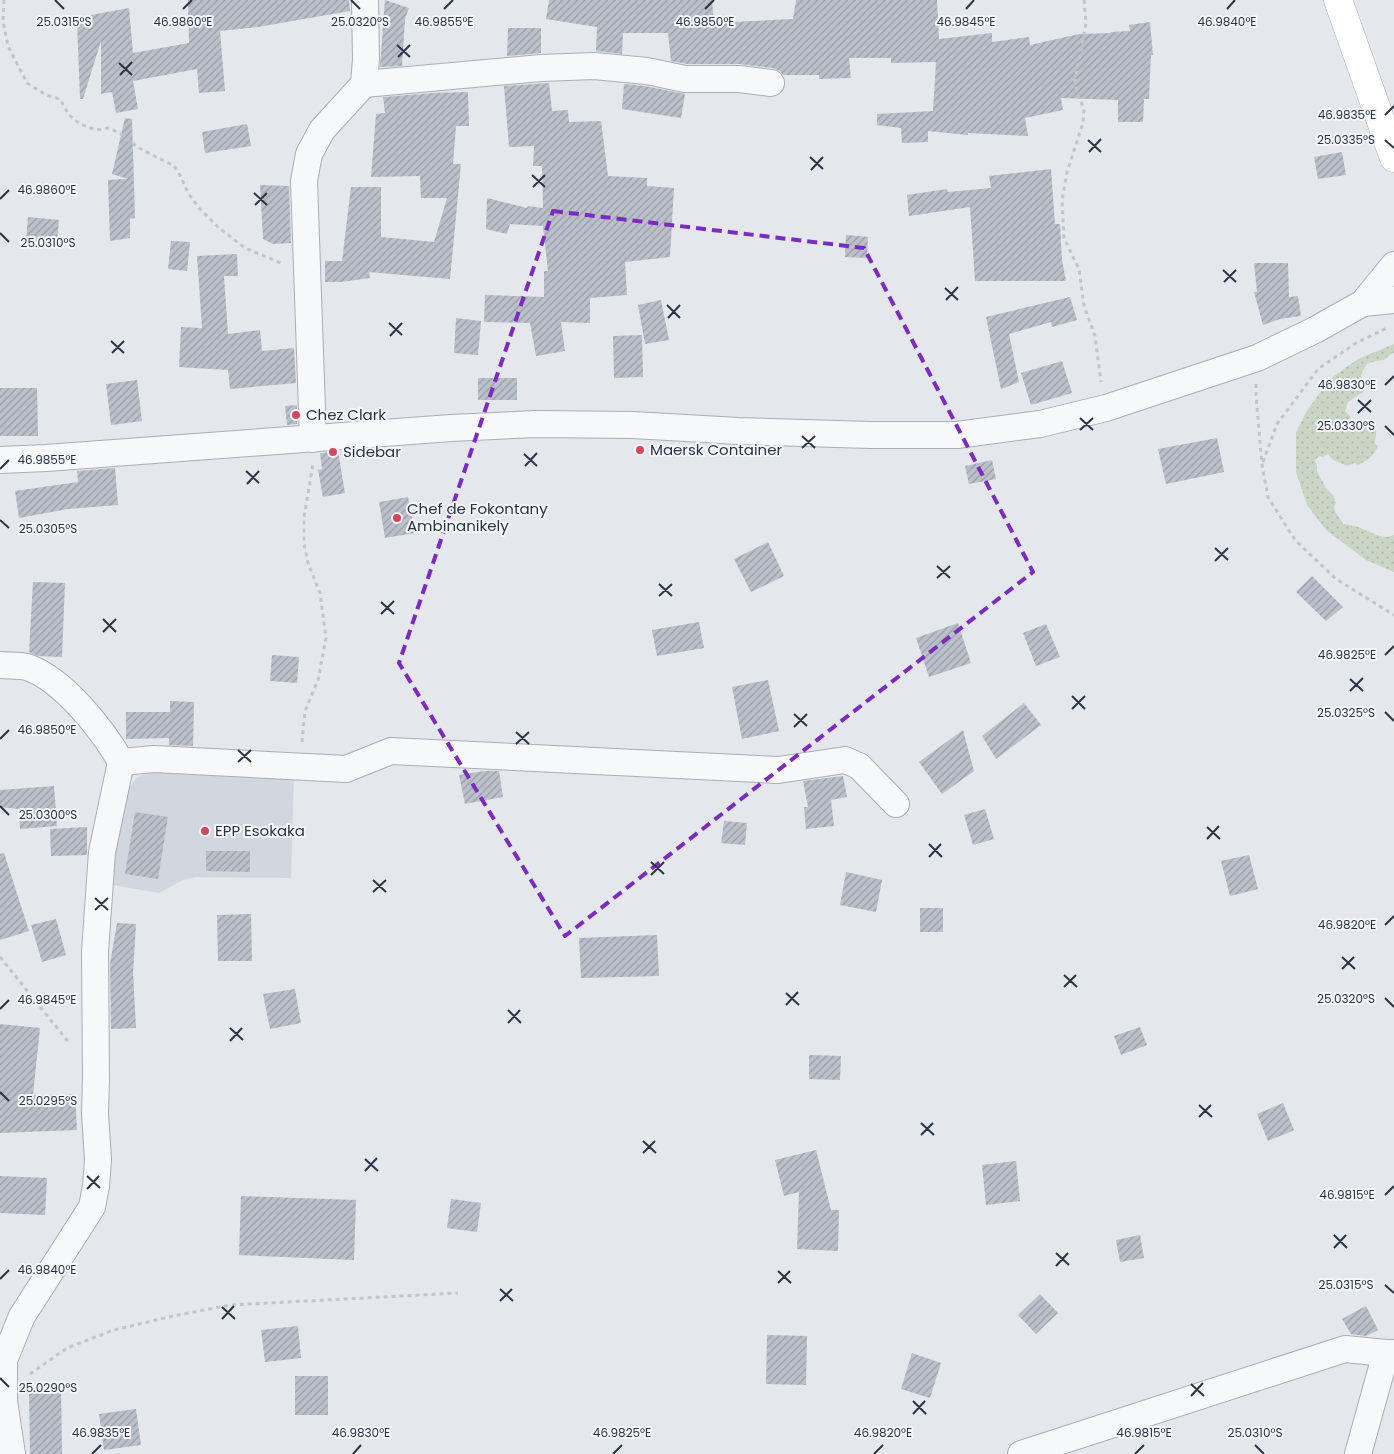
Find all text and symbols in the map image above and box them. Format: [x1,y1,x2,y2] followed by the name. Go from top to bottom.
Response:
[37,13,91,30] text: 25.0315°S
[153,13,213,30] text: 46.9860°E
[331,13,389,30] text: 25.0320°S
[415,13,473,30] text: 46.9855°E
[676,13,734,30] text: 46.9850°E
[937,13,995,30] text: 46.9845°E
[1198,13,1256,30] text: 46.9840°E
[1318,106,1376,123] text: 46.9835°E
[1317,131,1375,148] text: 25.0335°S
[17,181,77,198] text: 46.9860°E
[21,234,75,251] text: 25.0310°S
[1318,376,1376,393] text: 46.9830°E
[306,404,386,425] place label: Chez Clark
[290,409,302,421] marker: Chez Clark
[1317,417,1375,434] text: 25.0330°S
[650,439,782,460] place label: Maersk Container
[343,441,401,462] place label: Sidebar
[634,444,646,456] marker: Maersk Container
[327,446,339,458] marker: Sidebar
[18,451,76,468] text: 46.9855°E
[407,498,548,536] place label: Chef de Fokontany Ambinanikely
[391,512,403,524] marker: Chef de Fokontany Ambinanikely
[19,520,77,537] text: 25.0305°S
[1318,646,1376,663] text: 46.9825°E
[1317,704,1375,721] text: 25.0325°S
[18,721,76,738] text: 46.9850°E
[19,806,77,823] text: 25.0300°S
[215,820,305,841] place label: EPP Esokaka
[199,825,211,837] marker: EPP Esokaka
[1318,916,1376,933] text: 46.9820°E
[1317,990,1375,1007] text: 25.0320°S
[18,991,76,1008] text: 46.9845°E
[19,1092,77,1109] text: 25.0295°S
[1319,1186,1375,1203] text: 46.9815°E
[18,1261,76,1278] text: 46.9840°E
[1319,1276,1373,1293] text: 25.0315°S
[19,1379,77,1396] text: 25.0290°S
[72,1424,130,1441] text: 46.9835°E
[332,1424,390,1441] text: 46.9830°E
[593,1424,651,1441] text: 46.9825°E
[854,1424,912,1441] text: 46.9820°E
[1116,1424,1172,1441] text: 46.9815°E
[1228,1424,1282,1441] text: 25.0310°S

